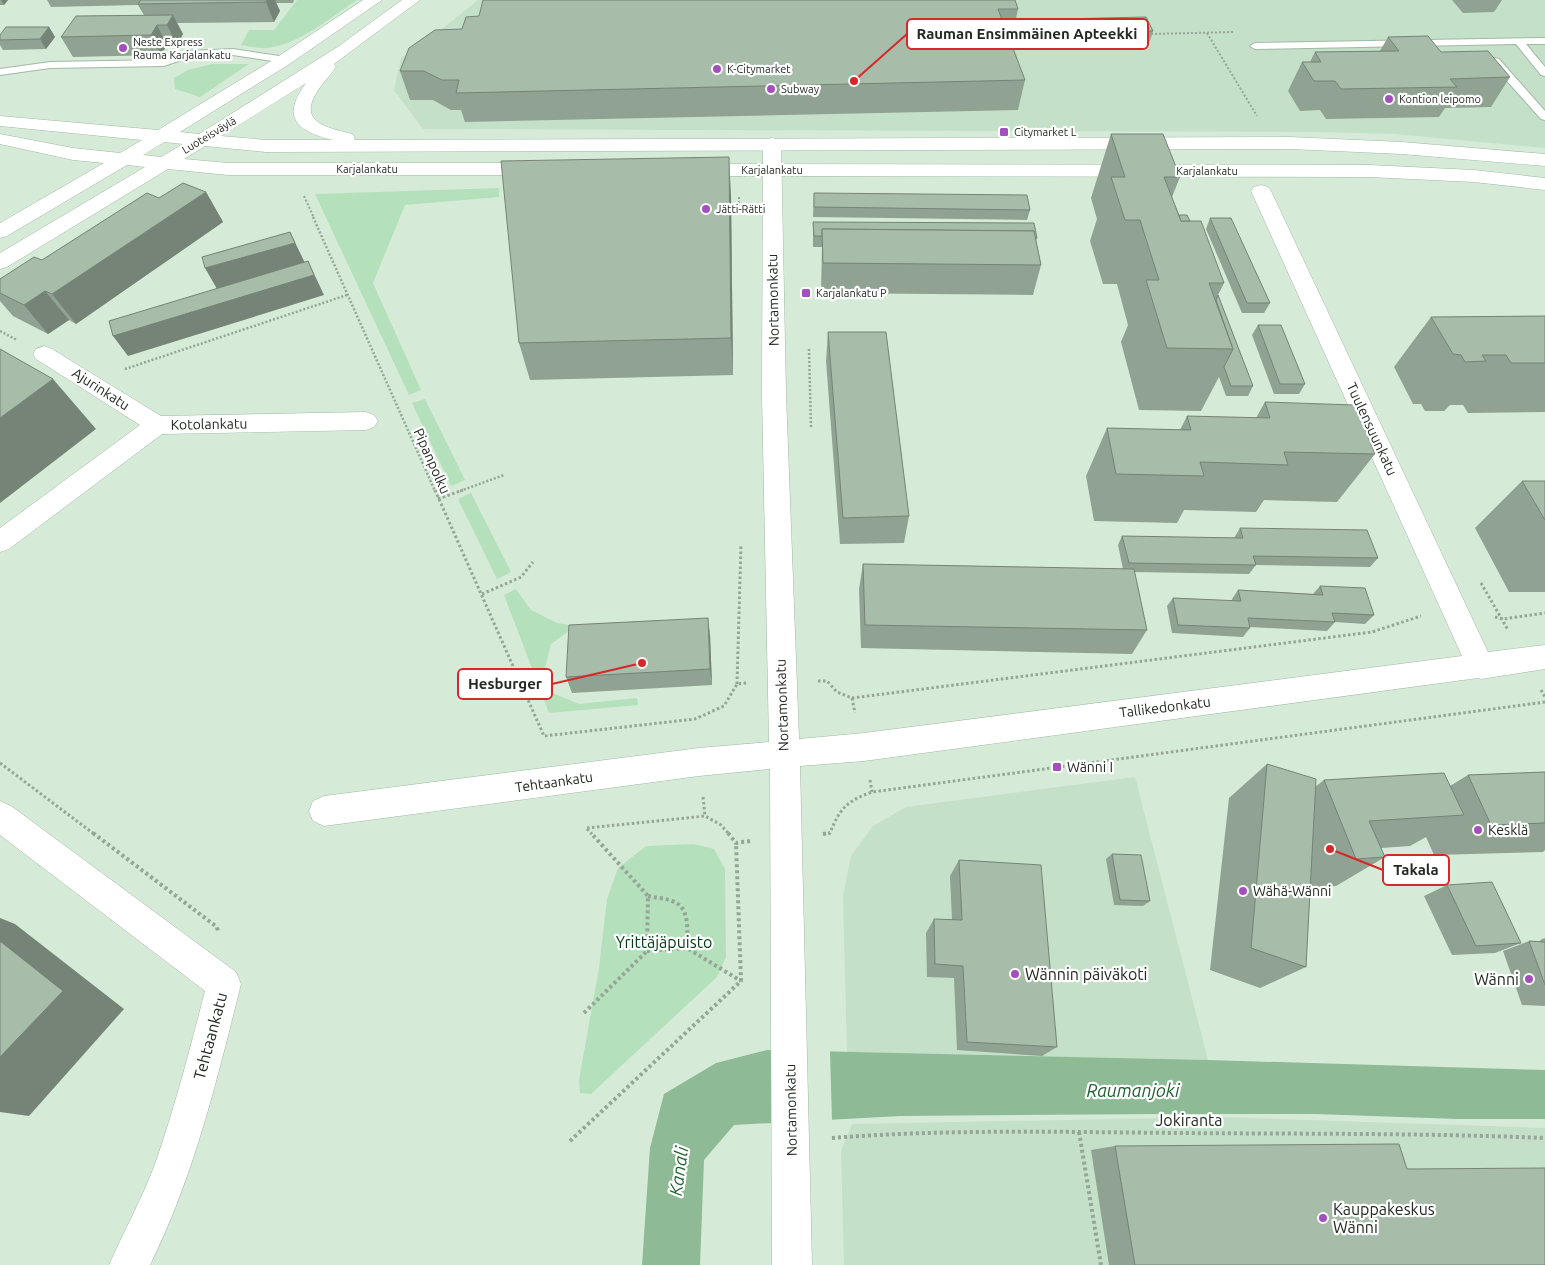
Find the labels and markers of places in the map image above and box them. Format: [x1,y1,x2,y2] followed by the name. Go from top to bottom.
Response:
[907,19,1148,49] callout: Rauman Ensimmäinen Apteekki
[133,36,231,61] place label: Neste Express Rauma Karjalankatu
[117,42,129,54] marker: Neste Express Rauma Karjalankatu
[711,63,723,75] marker: K-Citymarket
[727,63,791,75] place label: K-Citymarket
[765,83,777,95] marker: Subway
[781,83,820,95] place label: Subway
[1383,93,1395,105] marker: Kontion leipomo
[1399,93,1481,105] place label: Kontion leipomo
[998,126,1010,138] marker: Citymarket L
[1014,126,1077,138] place label: Citymarket L
[700,203,712,215] marker: Jätti-Rätti
[716,203,765,215] place label: Jätti-Rätti
[800,287,812,299] marker: Karjalankatu P
[816,287,887,299] place label: Karjalankatu P
[458,669,552,699] callout: Hesburger
[1067,759,1113,775] place label: Wänni I
[1051,761,1063,773] marker: Wänni I
[1488,822,1528,838] place label: Kesklä
[1472,824,1484,836] marker: Kesklä
[1383,855,1449,885] callout: Takala
[1253,883,1331,899] place label: Wähä-Wänni
[1237,885,1249,897] marker: Wähä-Wänni
[1025,965,1147,983] place label: Wännin päiväkoti
[1009,968,1021,980] marker: Wännin päiväkoti
[1474,970,1519,988] place label: Wänni
[1523,973,1535,985] marker: Wänni
[1333,1200,1435,1236] place label: Kauppakeskus Wänni
[1317,1212,1329,1224] marker: Kauppakeskus Wänni

